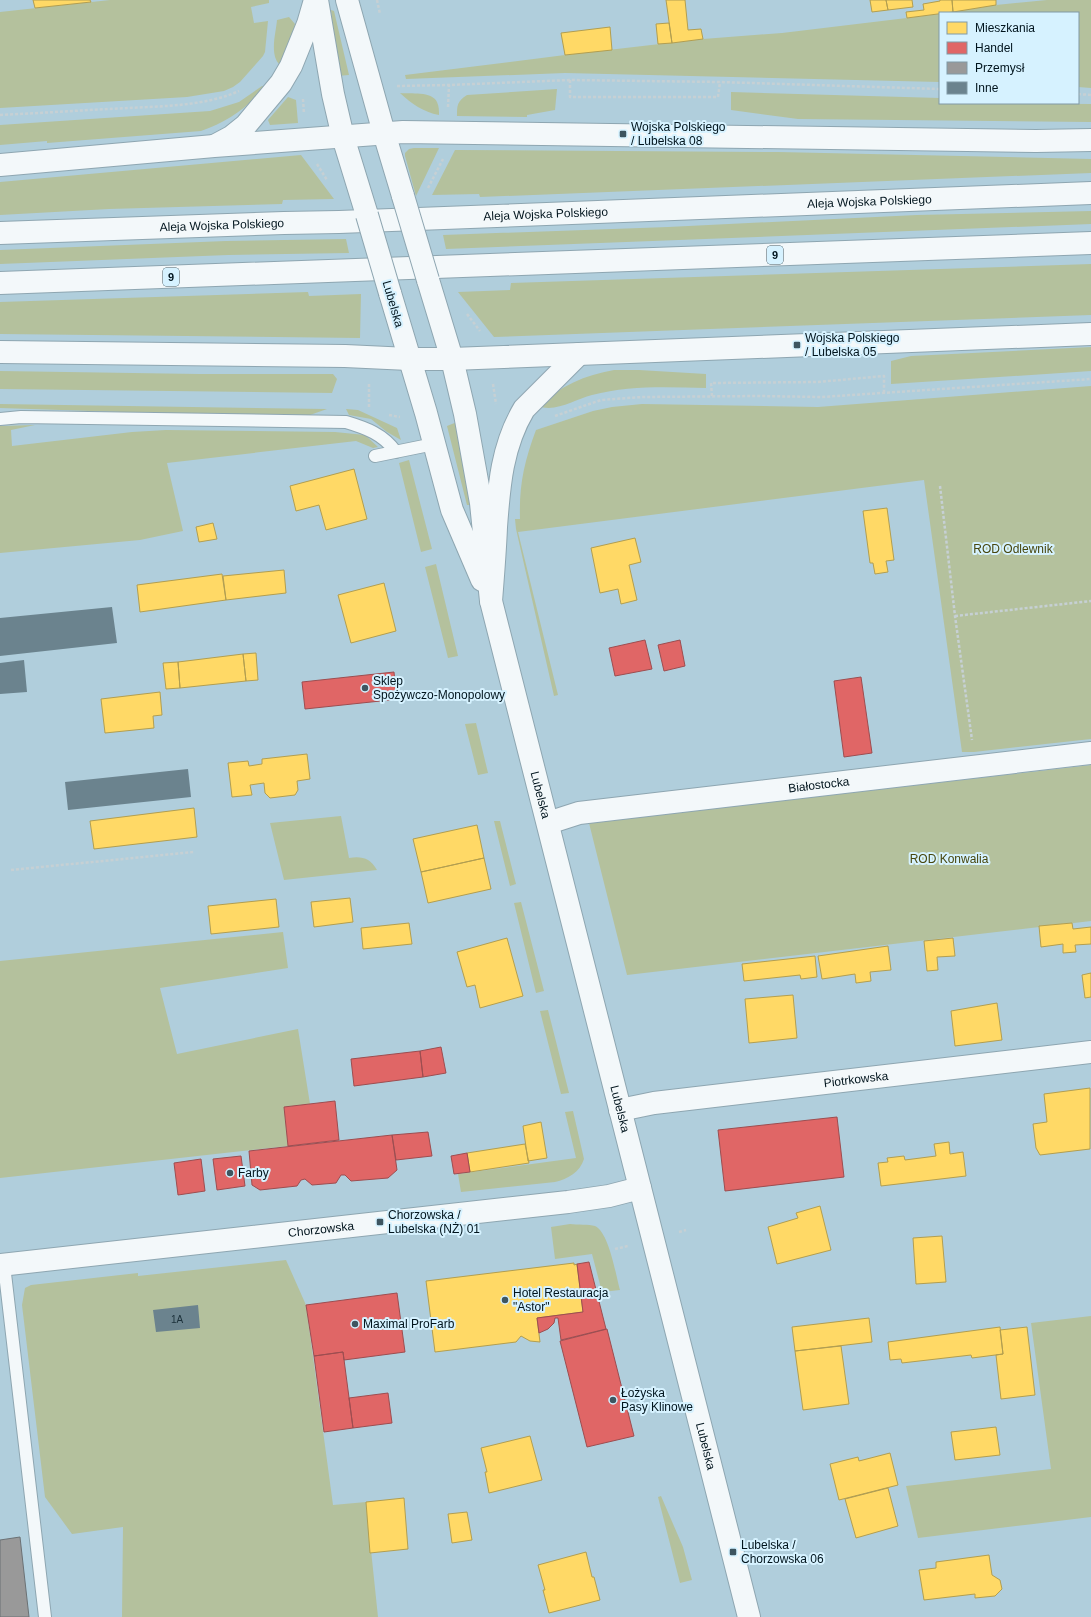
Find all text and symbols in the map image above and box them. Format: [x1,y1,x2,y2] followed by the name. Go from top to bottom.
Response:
[939,12,1079,104] legend
[975,21,1035,35] text: Mieszkania
[975,41,1013,55] text: Handel
[975,61,1025,75] text: Przemysł
[975,81,999,95] text: Inne
[631,120,726,148] place label: Wojska Polskiego / Lubelska 08
[618,129,628,139] marker: Wojska Polskiego / Lubelska 08
[807,192,932,211] street label: Aleja Wojska Polskiego
[483,205,609,223] street label: Aleja Wojska Polskiego
[159,216,285,234] street label: Aleja Wojska Polskiego
[767,246,783,264] road number: 9
[163,268,179,286] road number: 9
[380,279,406,329] street label: Lubelska
[805,331,900,359] place label: Wojska Polskiego / Lubelska 05
[792,340,802,350] marker: Wojska Polskiego / Lubelska 05
[973,542,1054,556] park label: ROD Odlewnik
[373,674,505,702] place label: Sklep Spożywczo-Monopolowy
[360,683,370,693] marker: Sklep Spożywczo-Monopolowy
[528,770,553,820] street label: Lubelska
[787,774,850,795] street label: Białostocka
[910,852,989,866] park label: ROD Konwalia
[823,1069,889,1090] street label: Piotrkowska
[607,1084,633,1134] street label: Lubelska
[238,1166,269,1180] place label: Farby
[225,1168,235,1178] marker: Farby
[388,1208,480,1236] place label: Chorzowska / Lubelska (NŻ) 01
[375,1217,385,1227] marker: Chorzowska / Lubelska (NŻ) 01
[287,1219,355,1240] street label: Chorzowska
[513,1286,609,1314] place label: Hotel Restauracja "Astor"
[500,1295,510,1305] marker: Hotel Restauracja "Astor"
[171,1314,183,1325] house number: 1A
[363,1317,455,1331] place label: Maximal ProFarb
[350,1319,360,1329] marker: Maximal ProFarb
[621,1386,693,1414] place label: Łożyska Pasy Klinowe
[608,1395,618,1405] marker: Łożyska Pasy Klinowe
[693,1421,718,1472] street label: Lubelska
[741,1538,824,1566] place label: Lubelska / Chorzowska 06
[728,1547,738,1557] marker: Lubelska / Chorzowska 06

